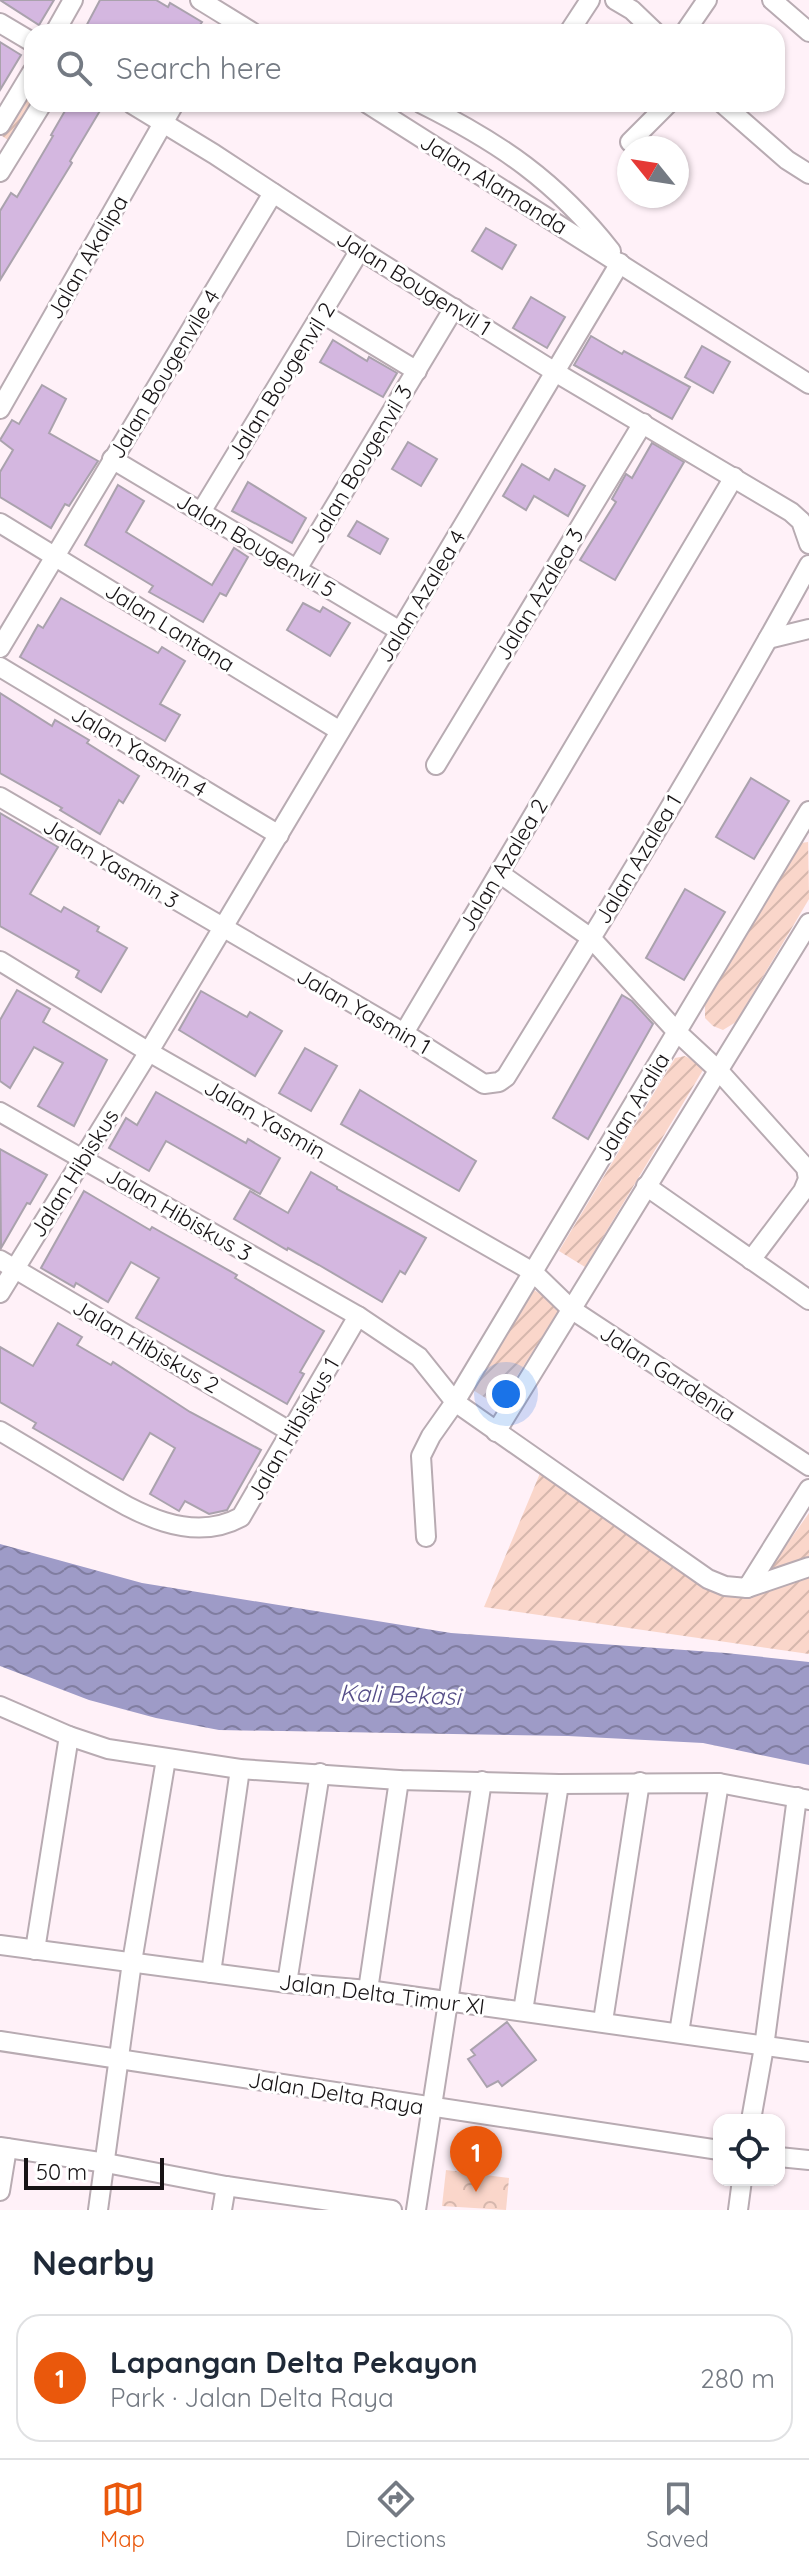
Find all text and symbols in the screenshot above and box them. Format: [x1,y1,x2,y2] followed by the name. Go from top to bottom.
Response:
[24,24,785,112] search box
[52,46,96,90] icon: search
[116,49,282,87] text: Search here
[415,127,573,241] street label: Jalan Alamanda
[617,136,689,208] north arrow
[40,190,134,324] street label: Jalan Akalipa
[332,224,496,342] street label: Jalan Bougenvil 1
[102,284,226,464] street label: Jalan Bougenvile 4
[221,297,341,465] street label: Jalan Bougenvil 2
[302,380,418,548] street label: Jalan Bougenvil 3
[171,486,341,604] street label: Jalan Bougenvil 5
[489,523,589,665] street label: Jalan Azalea 3
[371,525,471,667] street label: Jalan Azalea 4
[100,576,240,678] street label: Jalan Lantana
[66,700,212,802] street label: Jalan Yasmin 4
[588,789,688,929] street label: Jalan Azalea 1
[452,793,554,937] street label: Jalan Azalea 2
[38,812,184,914] street label: Jalan Yasmin 3
[292,961,436,1061] street label: Jalan Yasmin 1
[589,1048,675,1166] street label: Jalan Aralia
[199,1073,331,1165] street label: Jalan Yasmin
[23,1103,125,1243] street label: Jalan Hibiskus
[101,1161,257,1267] street label: Jalan Hibiskus 3
[68,1293,224,1399] street label: Jalan Hibiskus 2
[595,1319,741,1427] street label: Jalan Gardenia
[241,1352,345,1506] street label: Jalan Hibiskus 1
[486,1374,526,1414] your location
[339,1677,464,1711] water label: Kali Bekasi
[277,1967,487,2021] street label: Jalan Delta Timur XI
[246,2065,426,2121] street label: Jalan Delta Raya
[713,2114,785,2186] map controls
[713,2114,785,2186] button: locate
[450,2126,502,2192] pin: 1
[24,2154,164,2190] scale bar
[36,2158,87,2186] text: 50 m
[32,2241,155,2284] text: Nearby
[110,2343,478,2381] text: Lapangan Delta Pekayon
[55,2362,65,2395] text: 1
[700,2362,775,2395] text: 280 m
[110,2381,394,2414] text: Park · Jalan Delta Raya
[100,2477,145,2553] tab: Map
[345,2477,446,2553] tab: Directions
[646,2477,709,2553] tab: Saved

